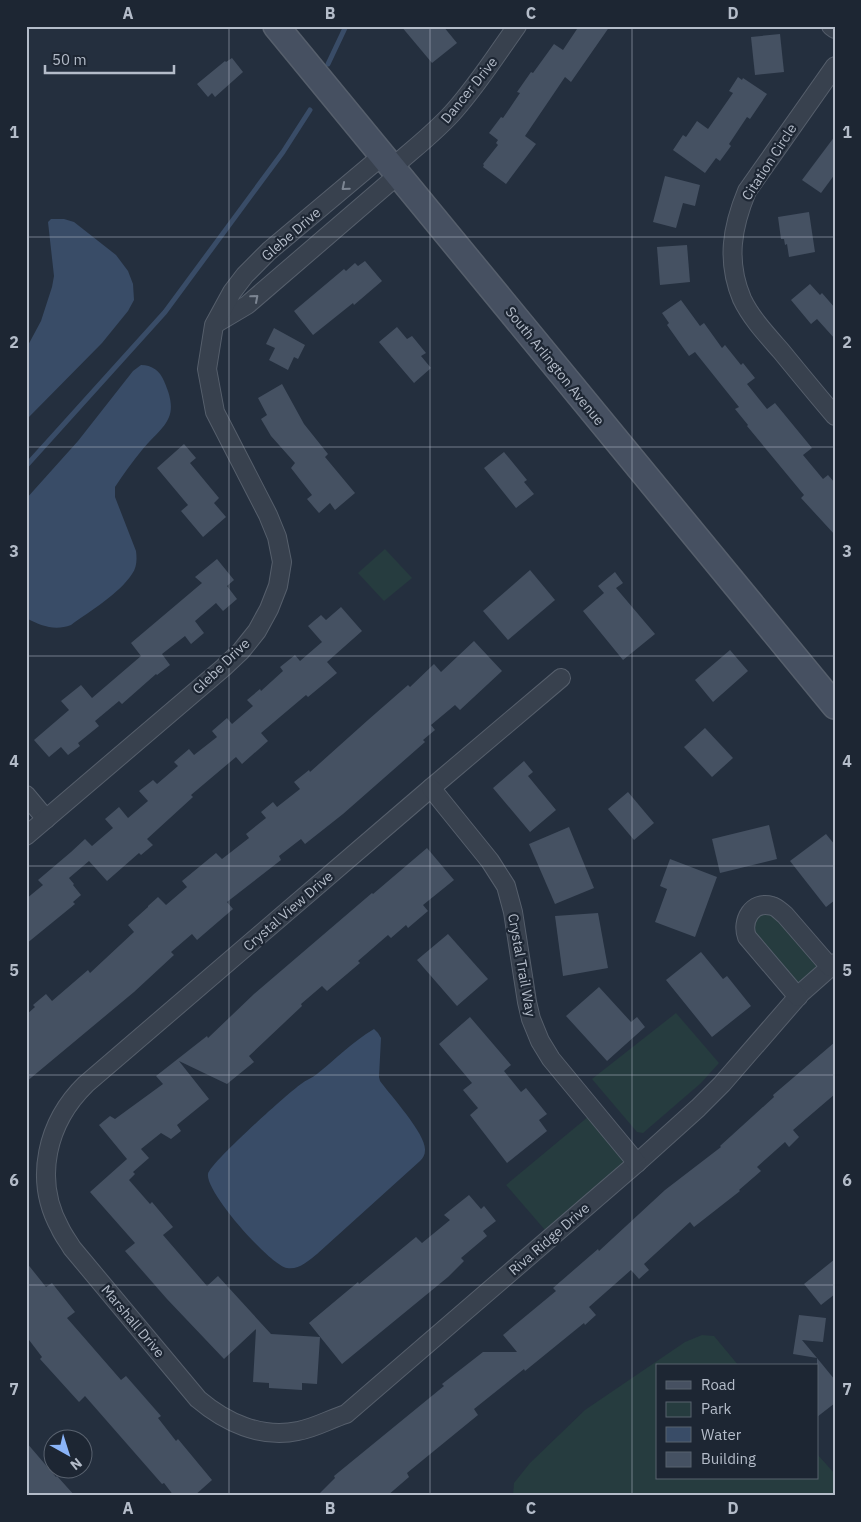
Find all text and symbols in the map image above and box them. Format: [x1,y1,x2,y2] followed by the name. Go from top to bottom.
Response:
[123,3,134,23] text: A
[325,3,336,23] text: B
[526,3,536,23] text: C
[727,3,739,23] text: D
[45,42,174,74] scale bar
[52,50,87,69] text: 50 m
[437,53,501,127] street label: Dancer Drive
[738,120,801,204] street label: Citation Circle
[9,122,19,142] text: 1
[842,122,852,142] text: 1
[341,181,350,190] one-way arrow
[258,203,325,265] street label: Glebe Drive
[249,295,258,304] one-way arrow
[502,303,609,429] street label: South Arlington Avenue
[9,332,19,352] text: 2
[842,332,852,352] text: 2
[9,541,19,561] text: 3
[842,541,852,561] text: 3
[189,634,254,698] street label: Glebe Drive
[9,751,19,771] text: 4
[842,751,852,771] text: 4
[239,867,337,955] street label: Crystal View Drive
[504,912,540,1018] street label: Crystal Trail Way
[9,960,19,980] text: 5
[842,960,852,980] text: 5
[9,1170,19,1190] text: 6
[842,1170,852,1190] text: 6
[505,1199,593,1279] street label: Riva Ridge Drive
[97,1281,169,1361] street label: Marshall Drive
[656,1364,818,1480] legend
[701,1375,736,1394] text: Road
[9,1379,19,1399] text: 7
[842,1379,852,1399] text: 7
[701,1399,731,1418] text: Park
[701,1425,742,1444] text: Water
[42,1430,92,1480] north arrow
[701,1449,756,1468] text: Building
[67,1454,86,1474] text: N
[123,1498,134,1518] text: A
[325,1498,336,1518] text: B
[526,1498,536,1518] text: C
[727,1498,739,1518] text: D

